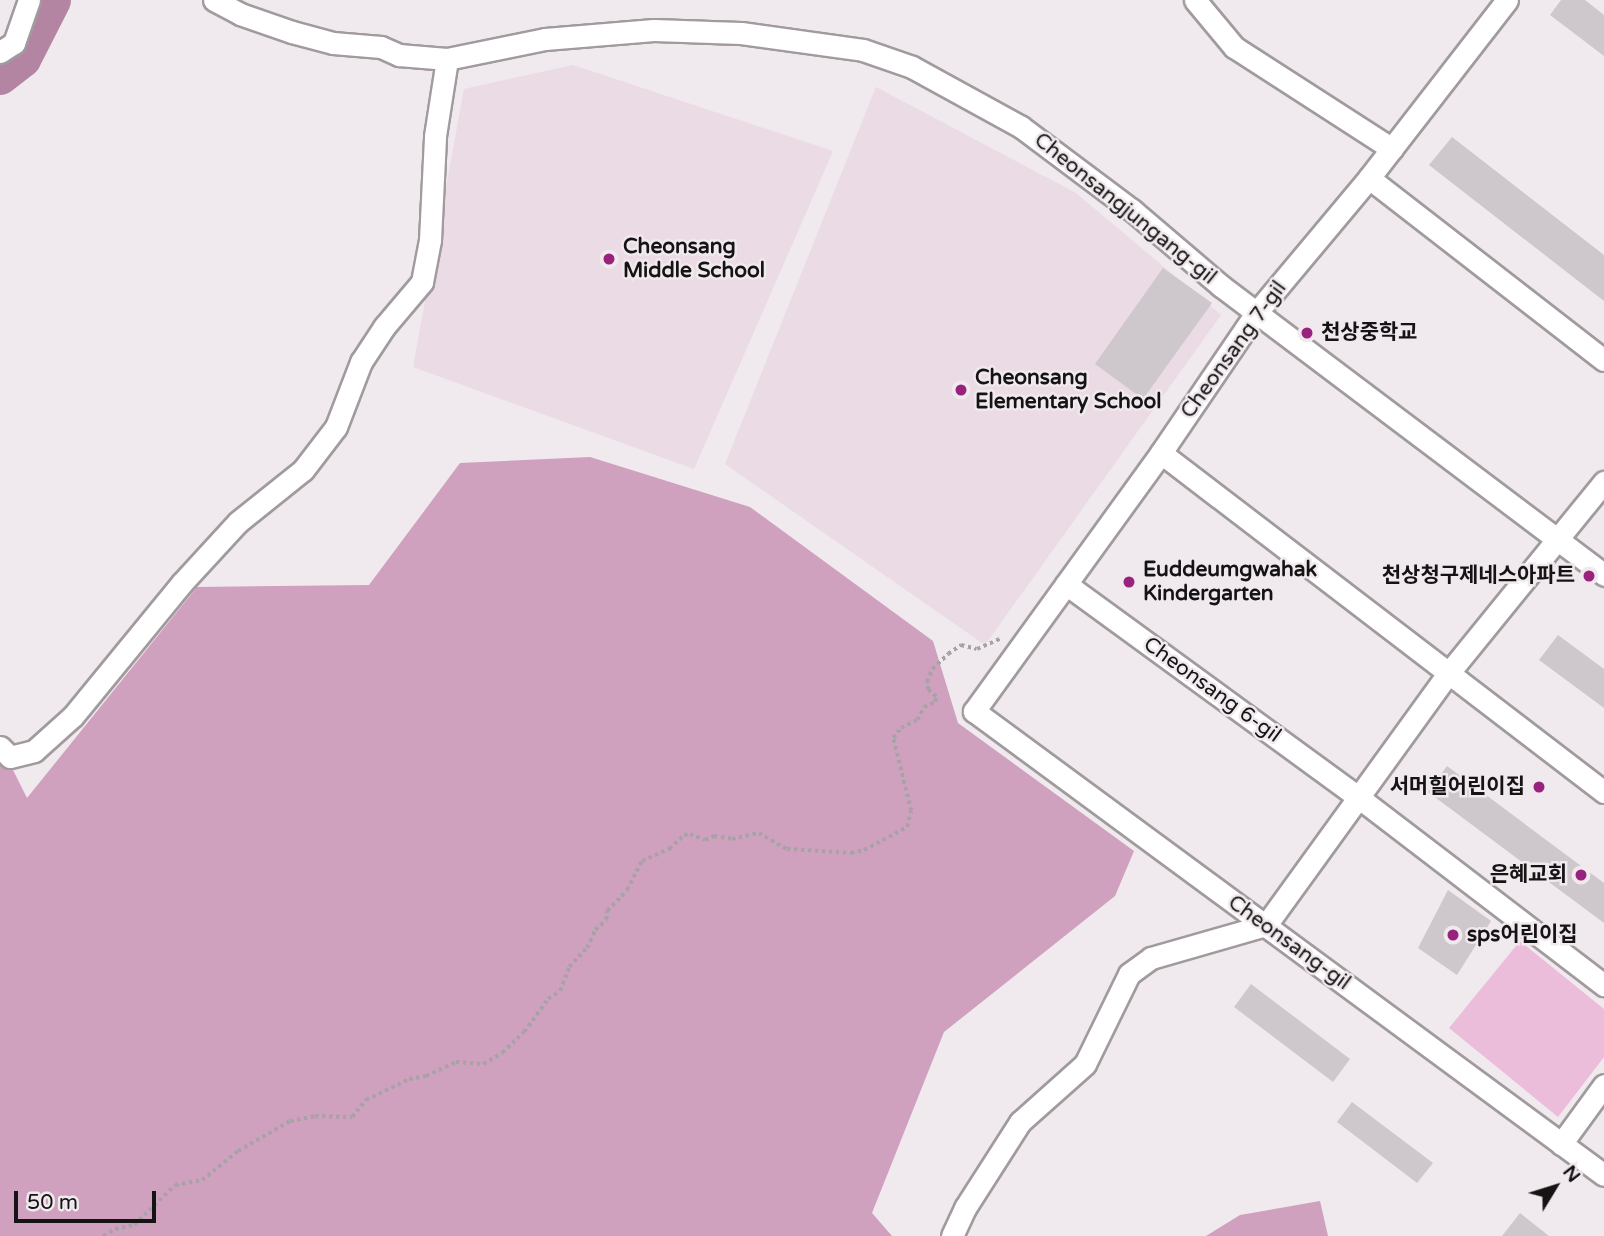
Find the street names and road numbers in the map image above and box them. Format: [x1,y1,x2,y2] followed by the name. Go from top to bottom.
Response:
[1029,128,1221,290] street label: Cheonsangjungang-gil
[1176,277,1292,423] street label: Cheonsang 7-gil
[1138,632,1286,748] street label: Cheonsang 6-gil
[1223,890,1355,996] street label: Cheonsang-gil

